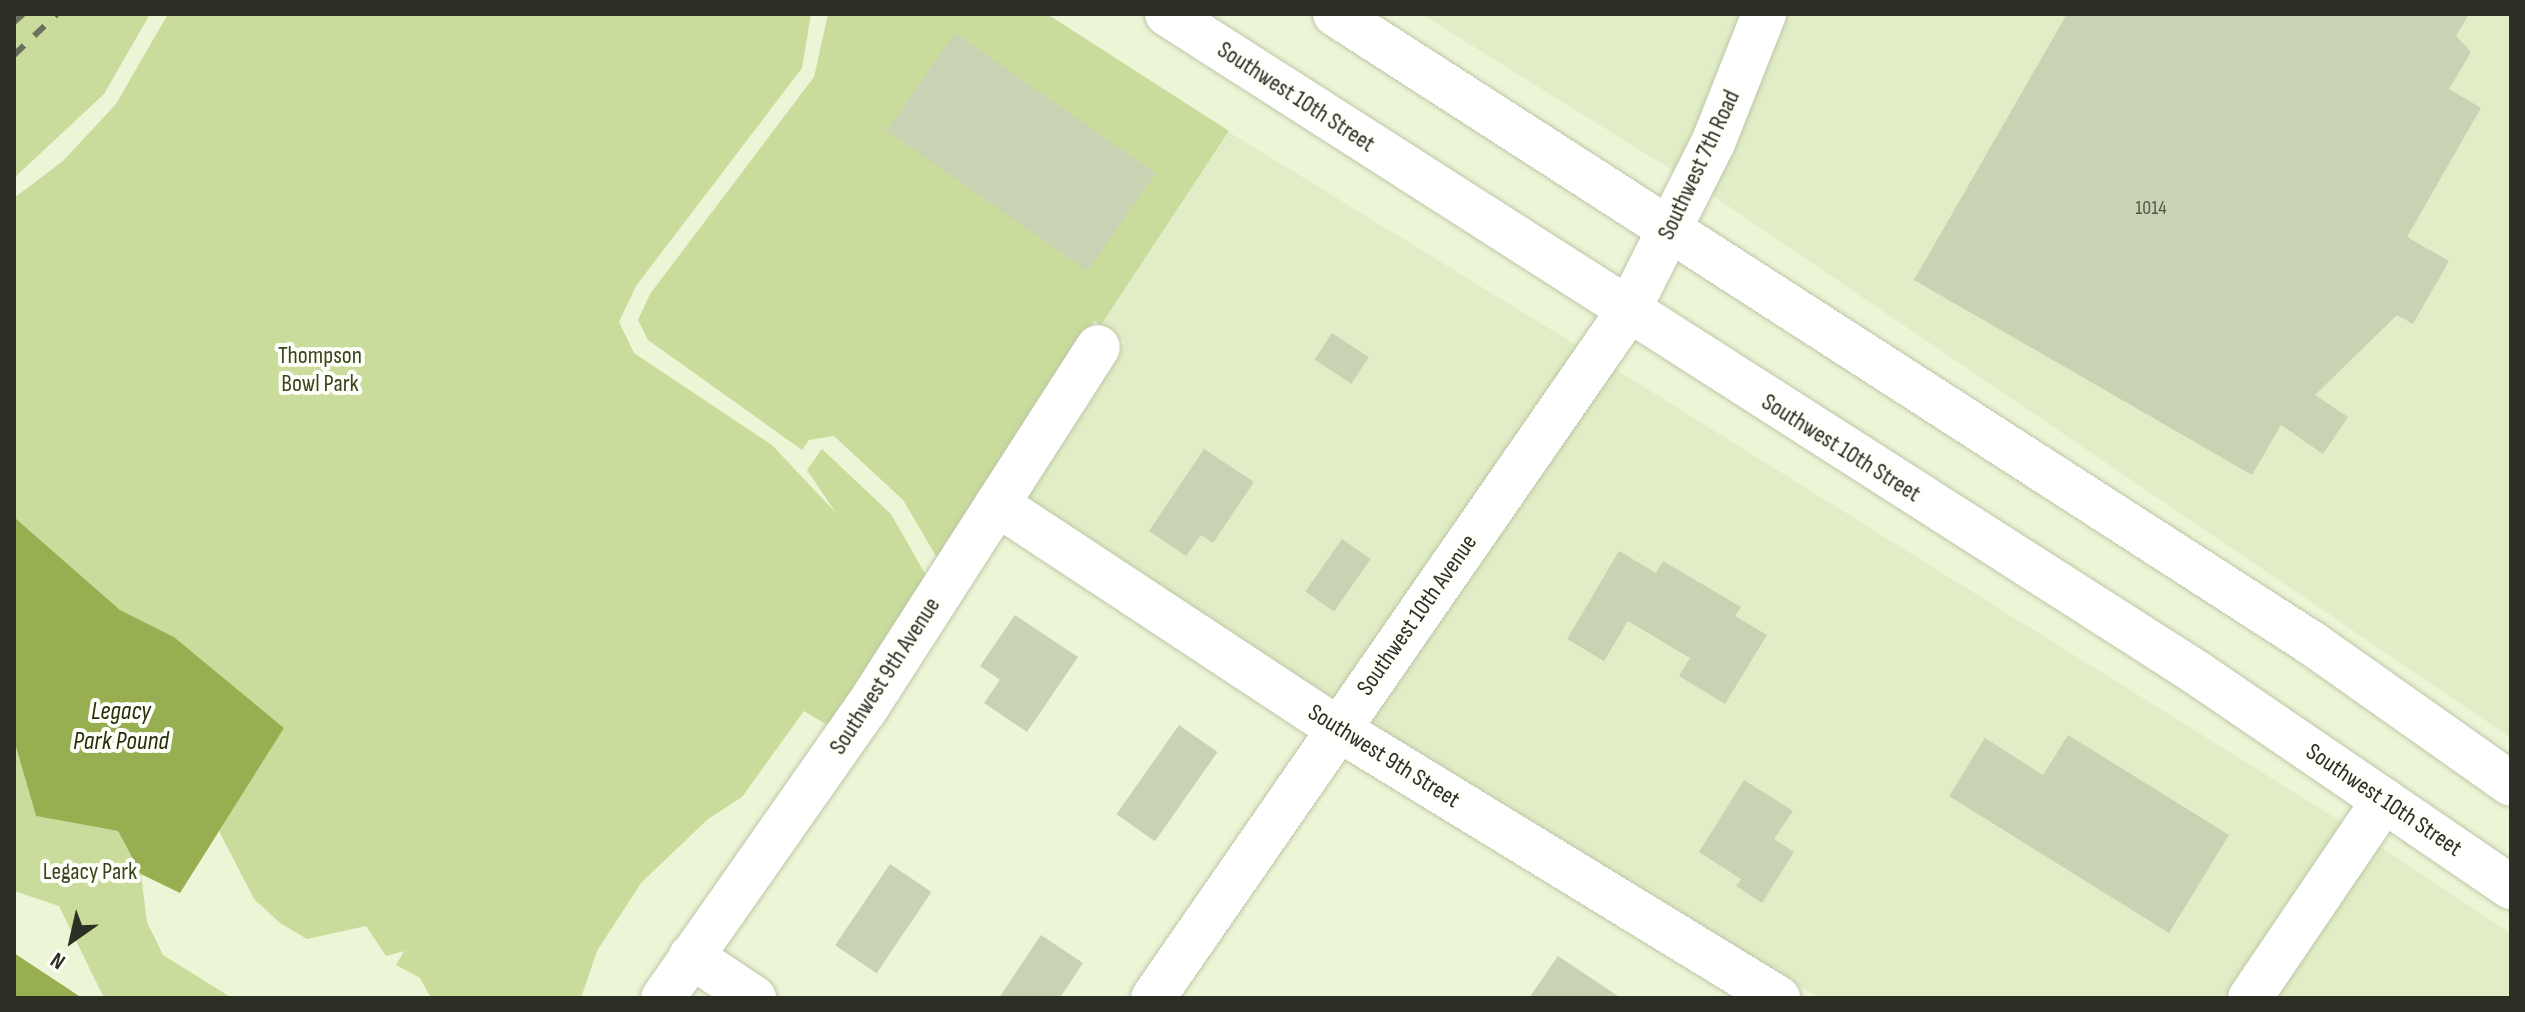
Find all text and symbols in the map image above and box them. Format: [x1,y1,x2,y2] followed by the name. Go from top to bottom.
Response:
[1212,35,1380,159] street label: Southwest 10th Street
[1652,86,1746,244] street label: Southwest 7th Road
[2135,196,2167,220] house number: 1014
[278,342,362,398] park label: Thompson Bowl Park
[1756,388,1926,508] street label: Southwest 10th Street
[1351,529,1483,701] street label: Southwest 10th Avenue
[823,592,947,760] street label: Southwest 9th Avenue
[73,696,169,758] water label: Legacy Park Pound
[1303,698,1465,814] street label: Southwest 9th Street
[2301,737,2467,863] street label: Southwest 10th Street
[43,858,137,886] park label: Legacy Park
[32,900,112,980] north arrow
[46,946,71,975] text: N

